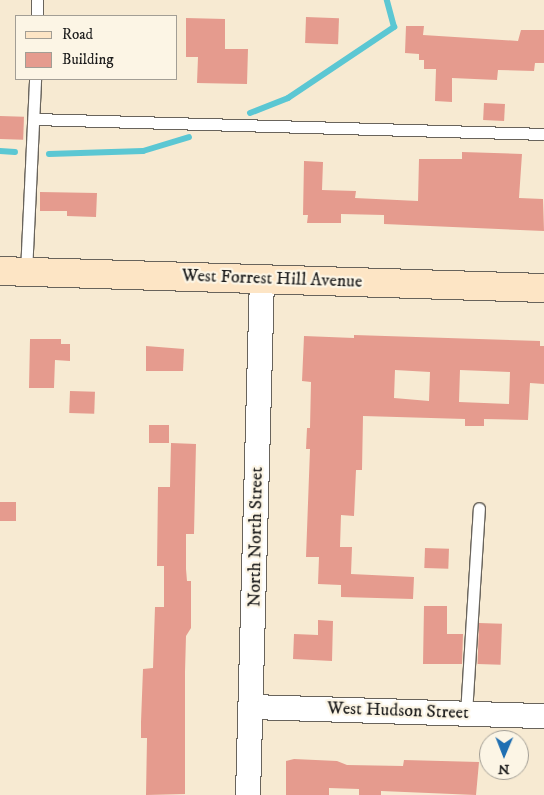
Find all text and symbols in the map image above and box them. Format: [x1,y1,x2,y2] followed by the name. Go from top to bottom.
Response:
[15,15,178,80] legend
[62,25,93,44] text: Road
[62,50,114,69] text: Building
[181,265,363,293] street label: West Forrest Hill Avenue
[244,467,268,607] street label: North North Street
[327,698,469,724] street label: West Hudson Street
[479,730,529,780] north arrow
[498,760,510,778] text: N

